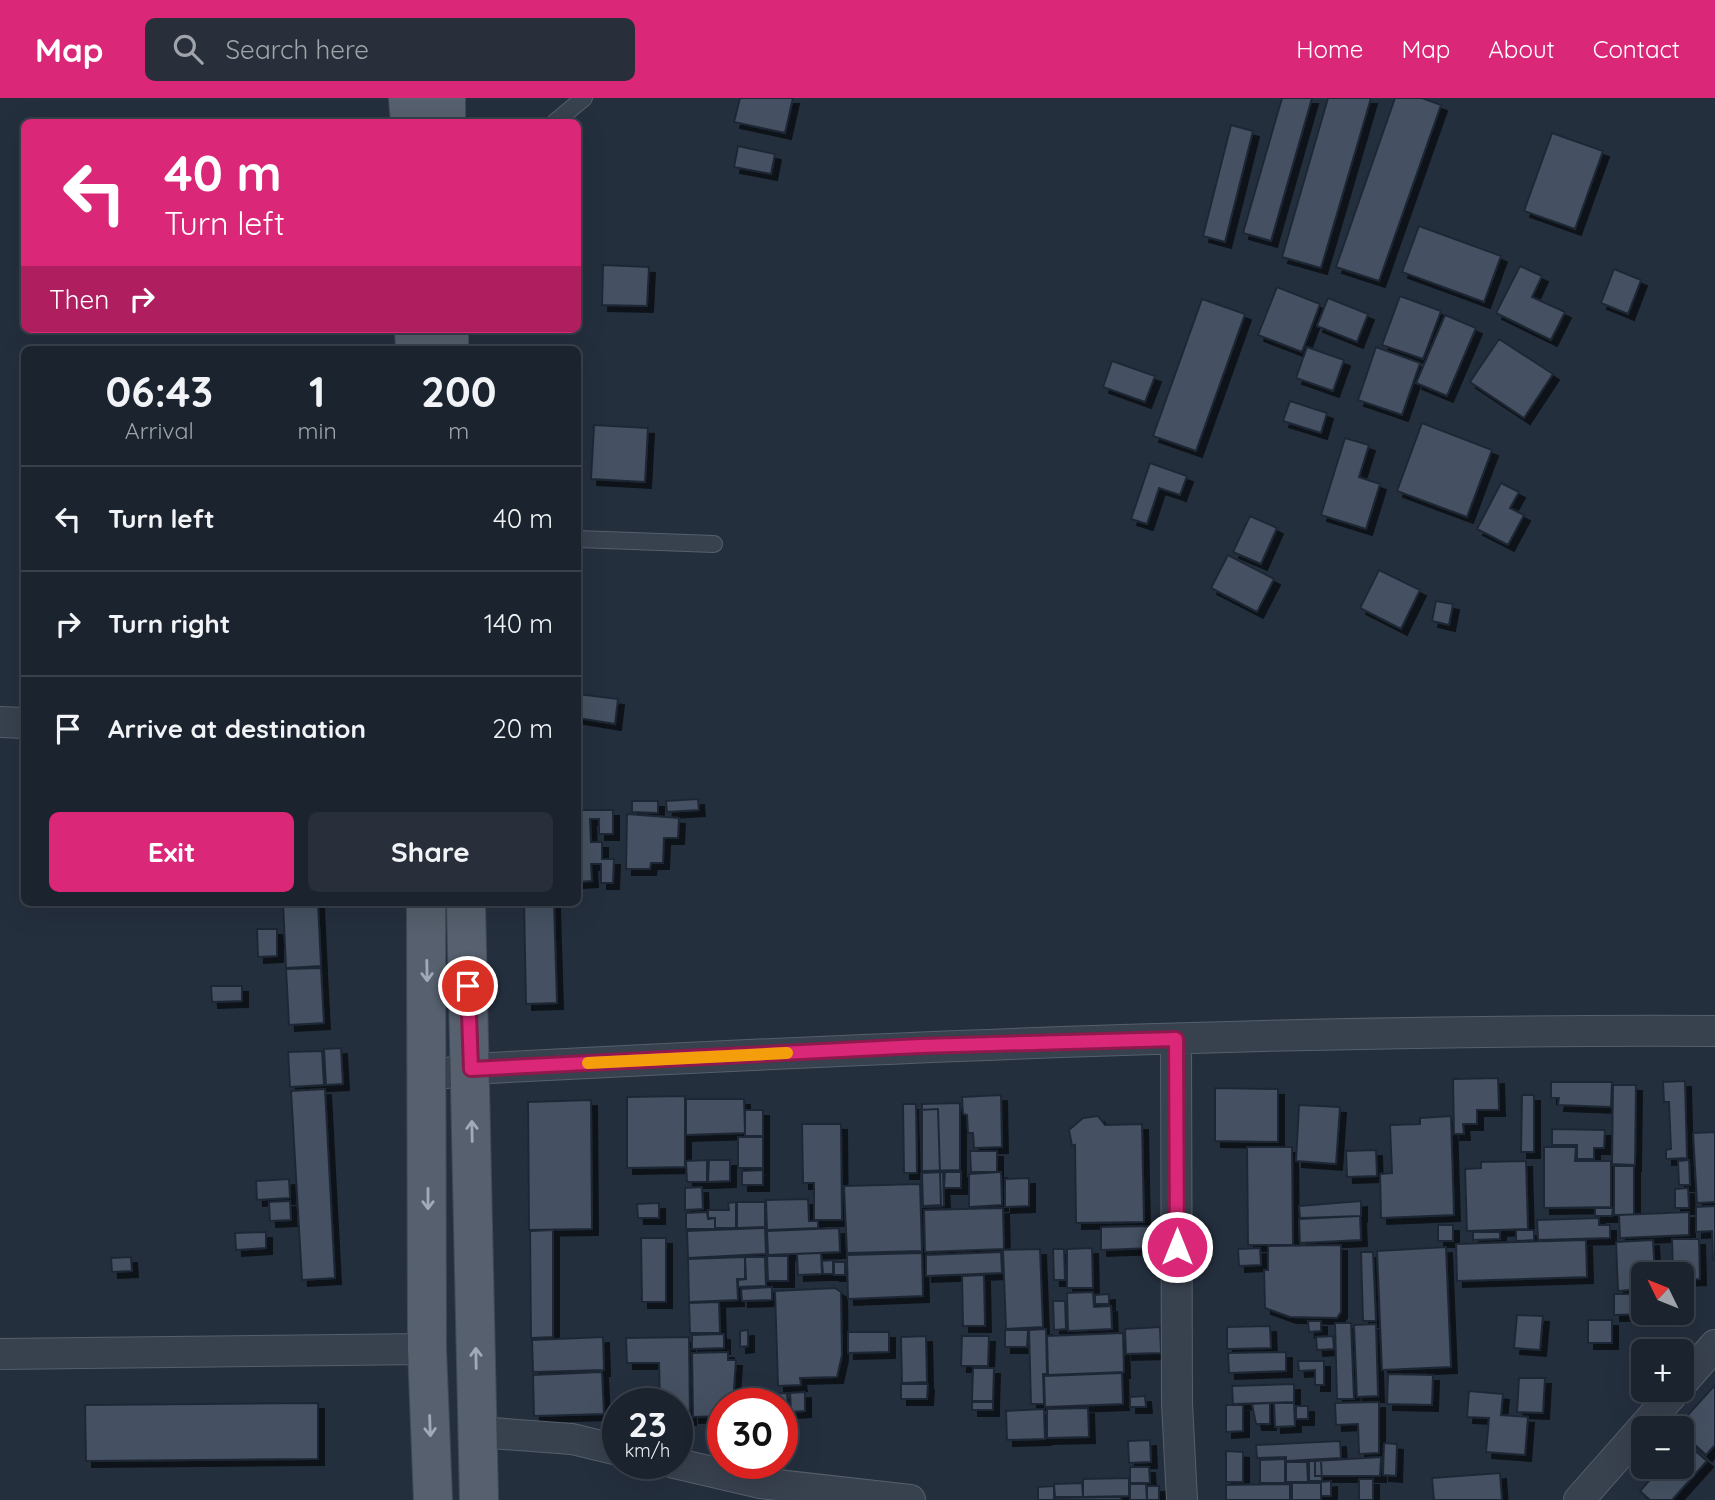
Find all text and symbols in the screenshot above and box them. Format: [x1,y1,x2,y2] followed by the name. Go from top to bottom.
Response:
[145,18,635,81] search box
[35,29,103,70] text: Map
[169,30,207,68] icon: search
[225,33,369,66] text: Search here
[1296,34,1363,64] text: Home
[1401,34,1450,64] text: Map
[1488,34,1555,64] text: About
[1593,34,1680,64] text: Contact
[164,142,282,203] text: 40 m
[49,147,140,238] icon: left
[164,203,285,243] text: Turn left
[123,280,161,318] icon: right
[49,283,109,316] text: Then
[105,365,213,418] text: 06:43
[309,365,325,418] text: 1
[421,365,497,418] text: 200
[125,416,194,445] text: Arrival
[298,416,337,445] text: min
[448,416,469,445] text: m
[49,500,87,538] icon: left
[108,502,215,535] text: Turn left
[493,502,553,535] text: 40 m
[49,605,87,643] icon: right
[108,607,230,640] text: Turn right
[484,607,553,640] text: 140 m
[49,710,87,748] icon: arrive
[108,712,366,745] text: Arrive at destination
[492,712,553,745] text: 20 m
[49,812,294,892] button: Exit
[308,812,553,892] button: Share
[438,956,498,1016] pin
[420,959,433,982] one-way arrow
[449,967,487,1005] icon: arrive
[465,1120,479,1143] one-way arrow
[421,1187,435,1210] one-way arrow
[1140,1210,1214,1284] position arrow
[1631,1262,1694,1325] north arrow
[1631,1262,1694,1479] map controls
[1631,1339,1694,1402] button: +
[469,1347,483,1370] one-way arrow
[707,1388,798,1479] speed limit sign: 30
[628,1402,667,1446] text: 23
[424,1414,437,1437] one-way arrow
[1631,1416,1694,1479] button: −
[625,1439,670,1462] text: km/h

